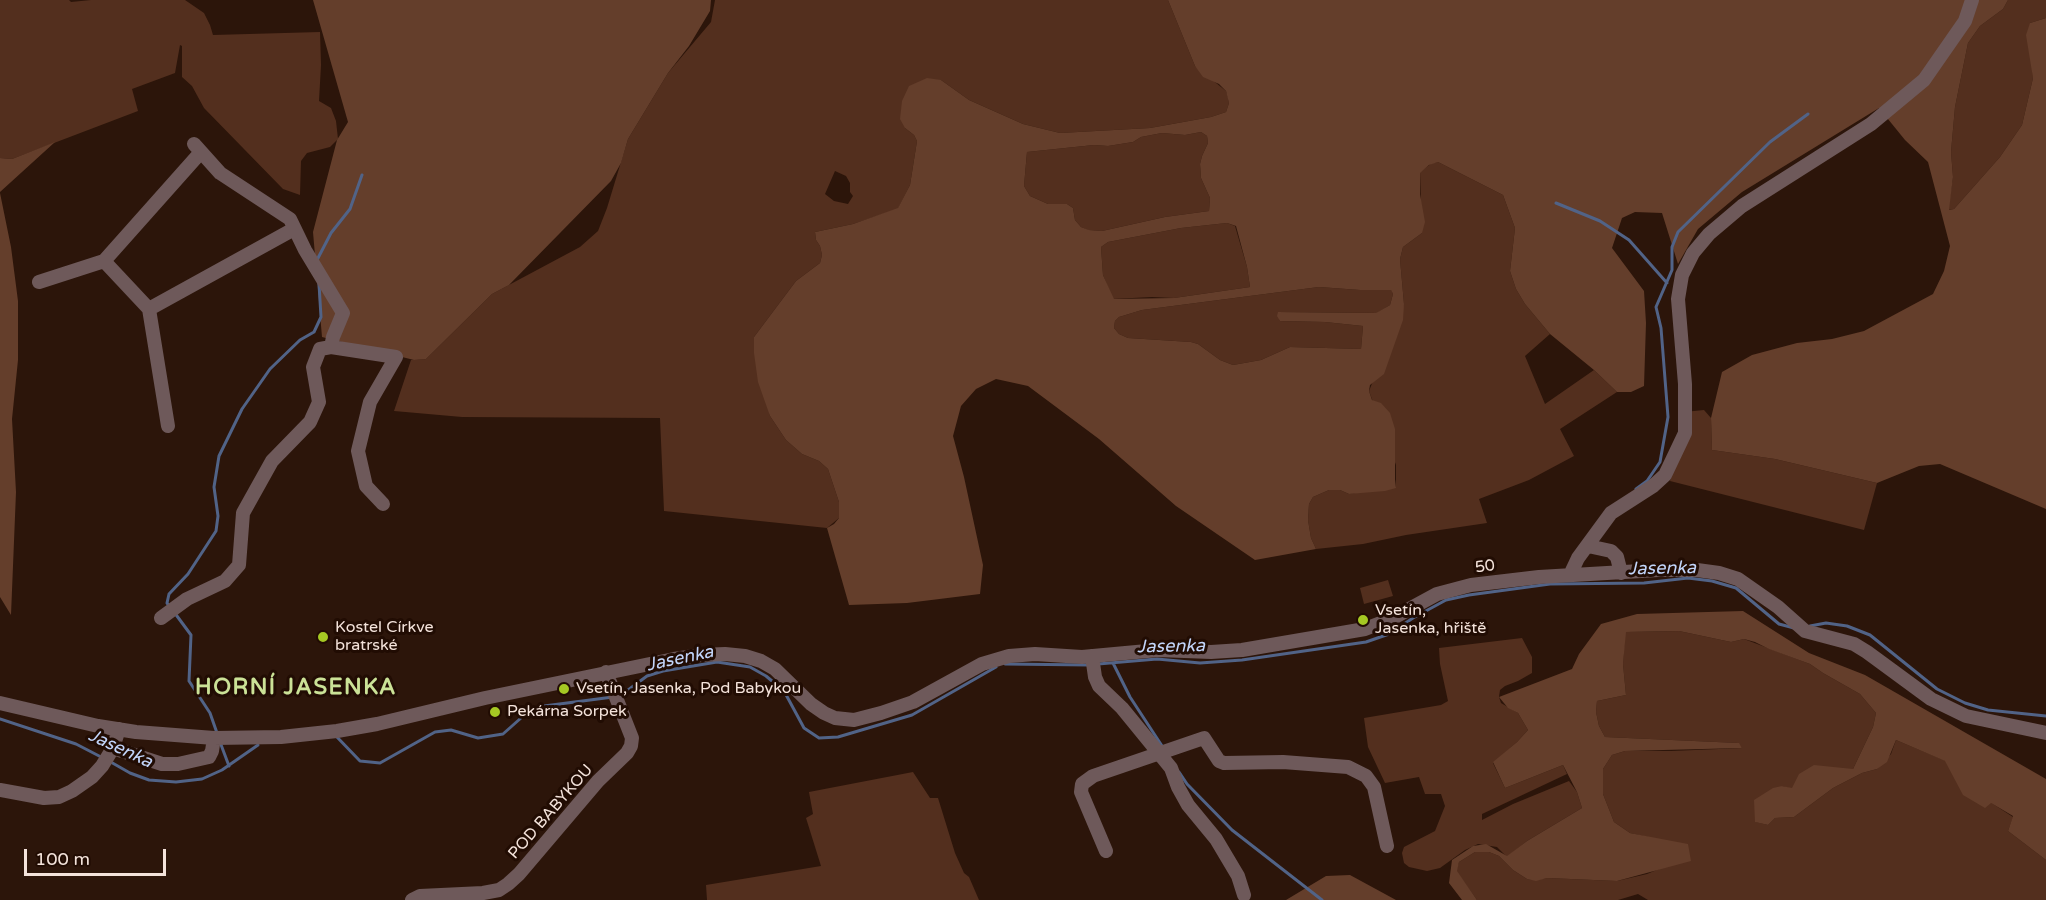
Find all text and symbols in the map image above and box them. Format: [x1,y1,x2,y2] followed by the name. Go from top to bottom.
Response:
[1474,556,1496,578] street label: 50
[1628,558,1696,580] water label: Jasenka
[1375,601,1486,639] place label: Vsetín, Jasenka, hřiště
[1356,613,1370,627] marker: Vsetín, Jasenka, hřiště
[335,618,434,656] place label: Kostel Církve bratrské
[316,630,330,644] marker: Kostel Církve bratrské
[1137,636,1205,658] water label: Jasenka
[644,641,716,677] water label: Jasenka
[195,675,397,701] district label: HORNÍ JASENKA
[576,679,801,699] place label: Vsetín, Jasenka, Pod Babykou
[557,682,571,696] marker: Vsetín, Jasenka, Pod Babykou
[507,702,627,722] place label: Pekárna Sorpek
[488,705,502,719] marker: Pekárna Sorpek
[85,725,155,773] water label: Jasenka
[505,761,597,863] street label: POD BABYKOU
[27,837,170,875] scale bar
[35,848,90,870] text: 100 m

